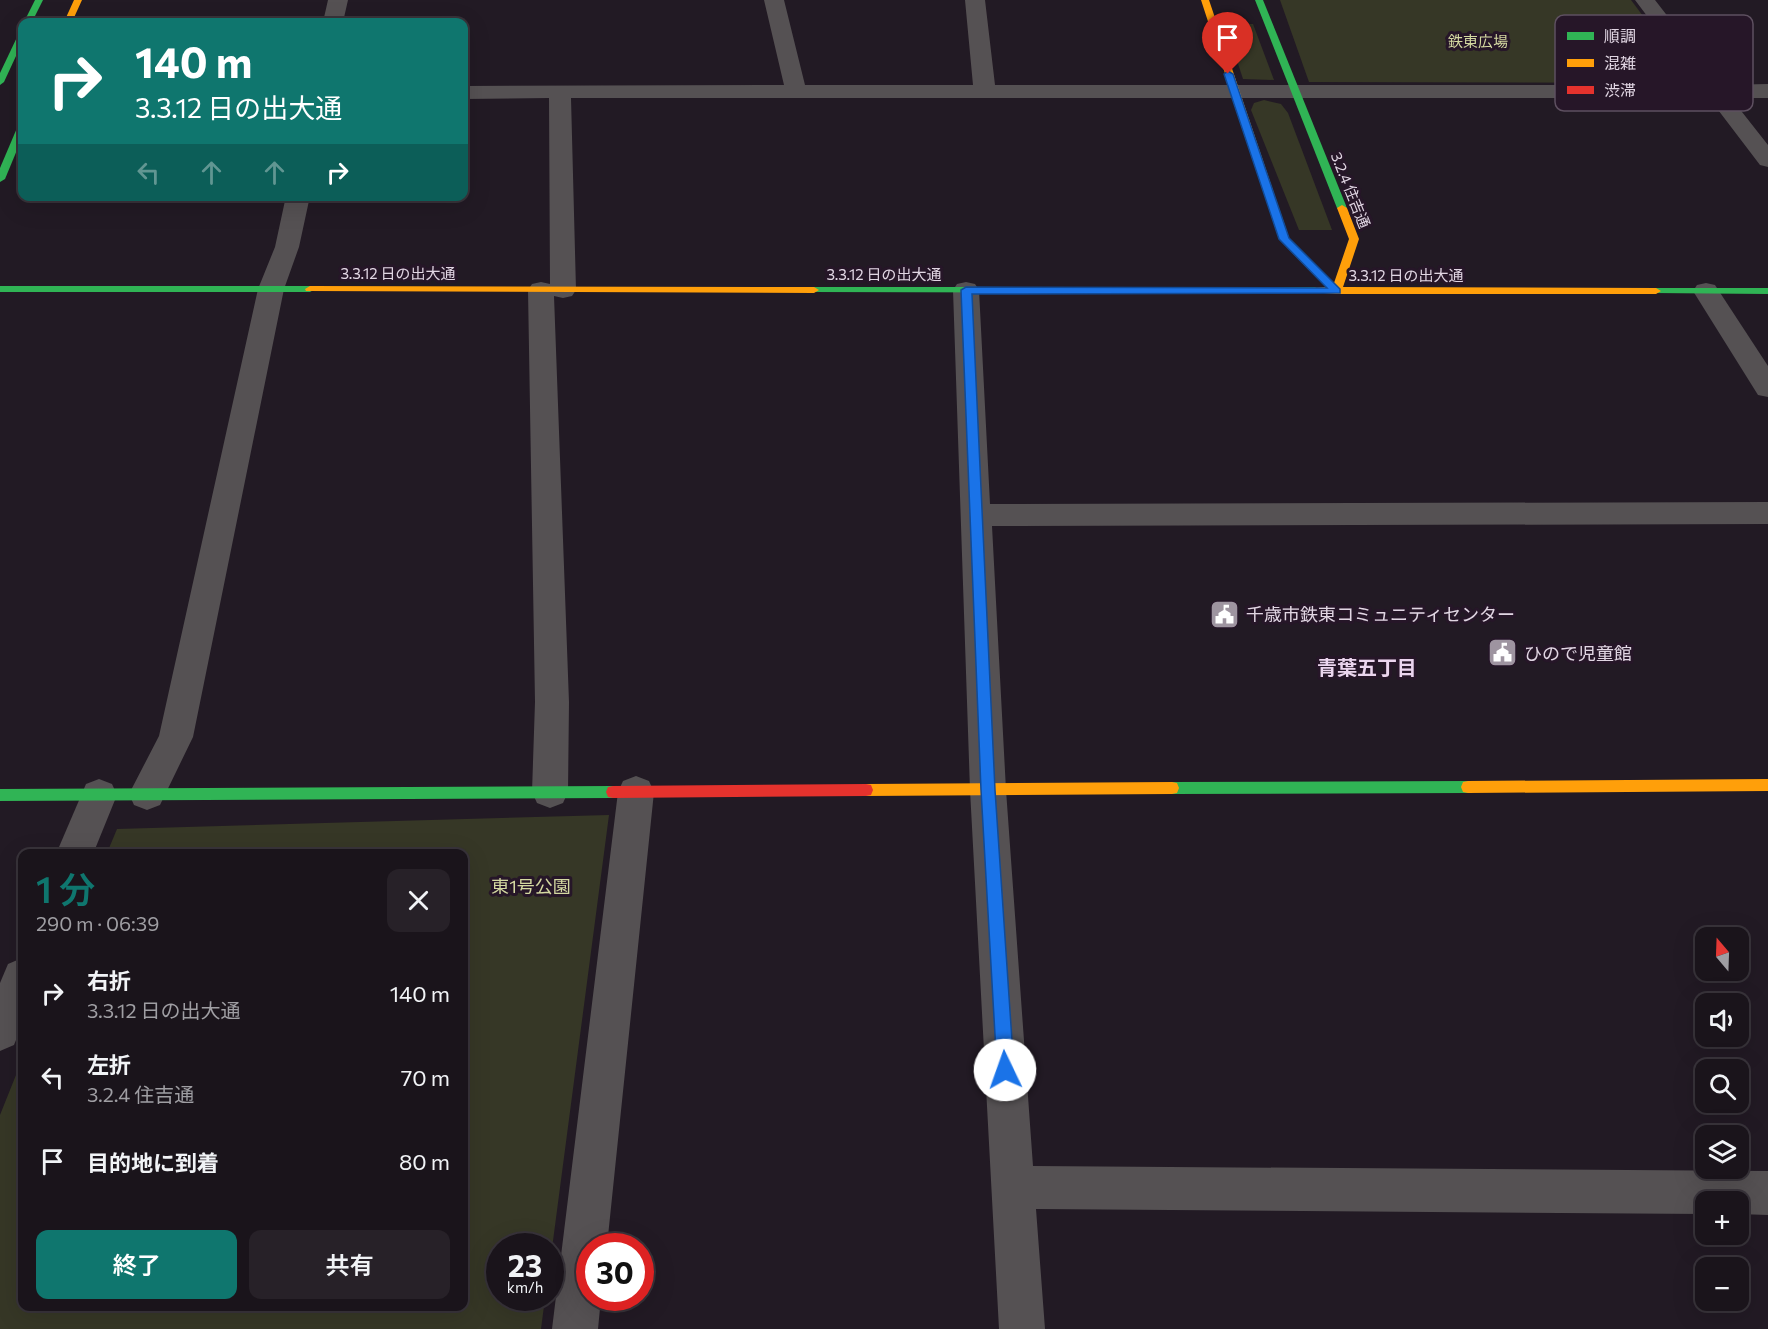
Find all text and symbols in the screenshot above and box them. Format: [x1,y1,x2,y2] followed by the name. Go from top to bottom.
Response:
[1202,12,1253,74] pin
[1555,15,1753,111] legend
[1211,21,1244,54] icon: arrive
[1604,26,1636,45] text: 順調
[1448,32,1508,50] park label: 鉄東広場
[135,35,252,87] text: 140 m
[36,42,114,120] icon: right
[1604,53,1636,72] text: 混雑
[1604,80,1636,99] text: 渋滞
[135,91,342,124] text: 3.3.12 日の出大通
[1328,149,1374,231] street label: 3.2.4 住吉通
[132,156,165,189] icon: left
[195,156,228,189] icon: ahead
[258,156,291,189] icon: ahead
[321,156,354,189] icon: right
[340,264,456,282] street label: 3.3.12 日の出大通
[826,265,942,283] street label: 3.3.12 日の出大通
[1348,266,1464,284] street label: 3.3.12 日の出大通
[1209,598,1241,630] public building icon: 千歳市鉄東コミュニティセンター
[1246,603,1515,625] place label: 千歳市鉄東コミュニティセンター
[1487,637,1519,669] public building icon: ひので児童館
[1524,642,1632,664] place label: ひので児童館
[1317,655,1417,679] district label: 青葉五丁目
[36,866,95,910] text: 1 分
[387,869,450,932] button: close
[491,875,571,897] park label: 東1号公園
[36,911,159,935] text: 290 m · 06:39
[1695,927,1749,981] north arrow
[1695,927,1749,1311] map controls
[87,967,131,994] text: 右折
[36,977,69,1010] icon: right
[390,980,450,1007] text: 140 m
[1695,993,1749,1047] button: sound
[87,998,241,1022] text: 3.3.12 日の出大通
[973,1038,1037,1102] position arrow
[87,1051,131,1078] text: 左折
[1695,1059,1749,1113] button: search
[36,1061,69,1094] icon: left
[401,1064,450,1091] text: 70 m
[87,1082,194,1106] text: 3.2.4 住吉通
[1695,1125,1749,1179] button: layers
[36,1145,69,1178] icon: arrive
[399,1148,450,1175] text: 80 m
[87,1149,219,1176] text: 目的地に到着
[1695,1191,1749,1245] button: +
[36,1230,237,1299] button: 終了
[249,1230,450,1299] button: 共有
[576,1233,654,1311] speed limit sign: 30
[508,1246,542,1283] text: 23
[1695,1257,1749,1311] button: −
[507,1278,543,1296] text: km/h

